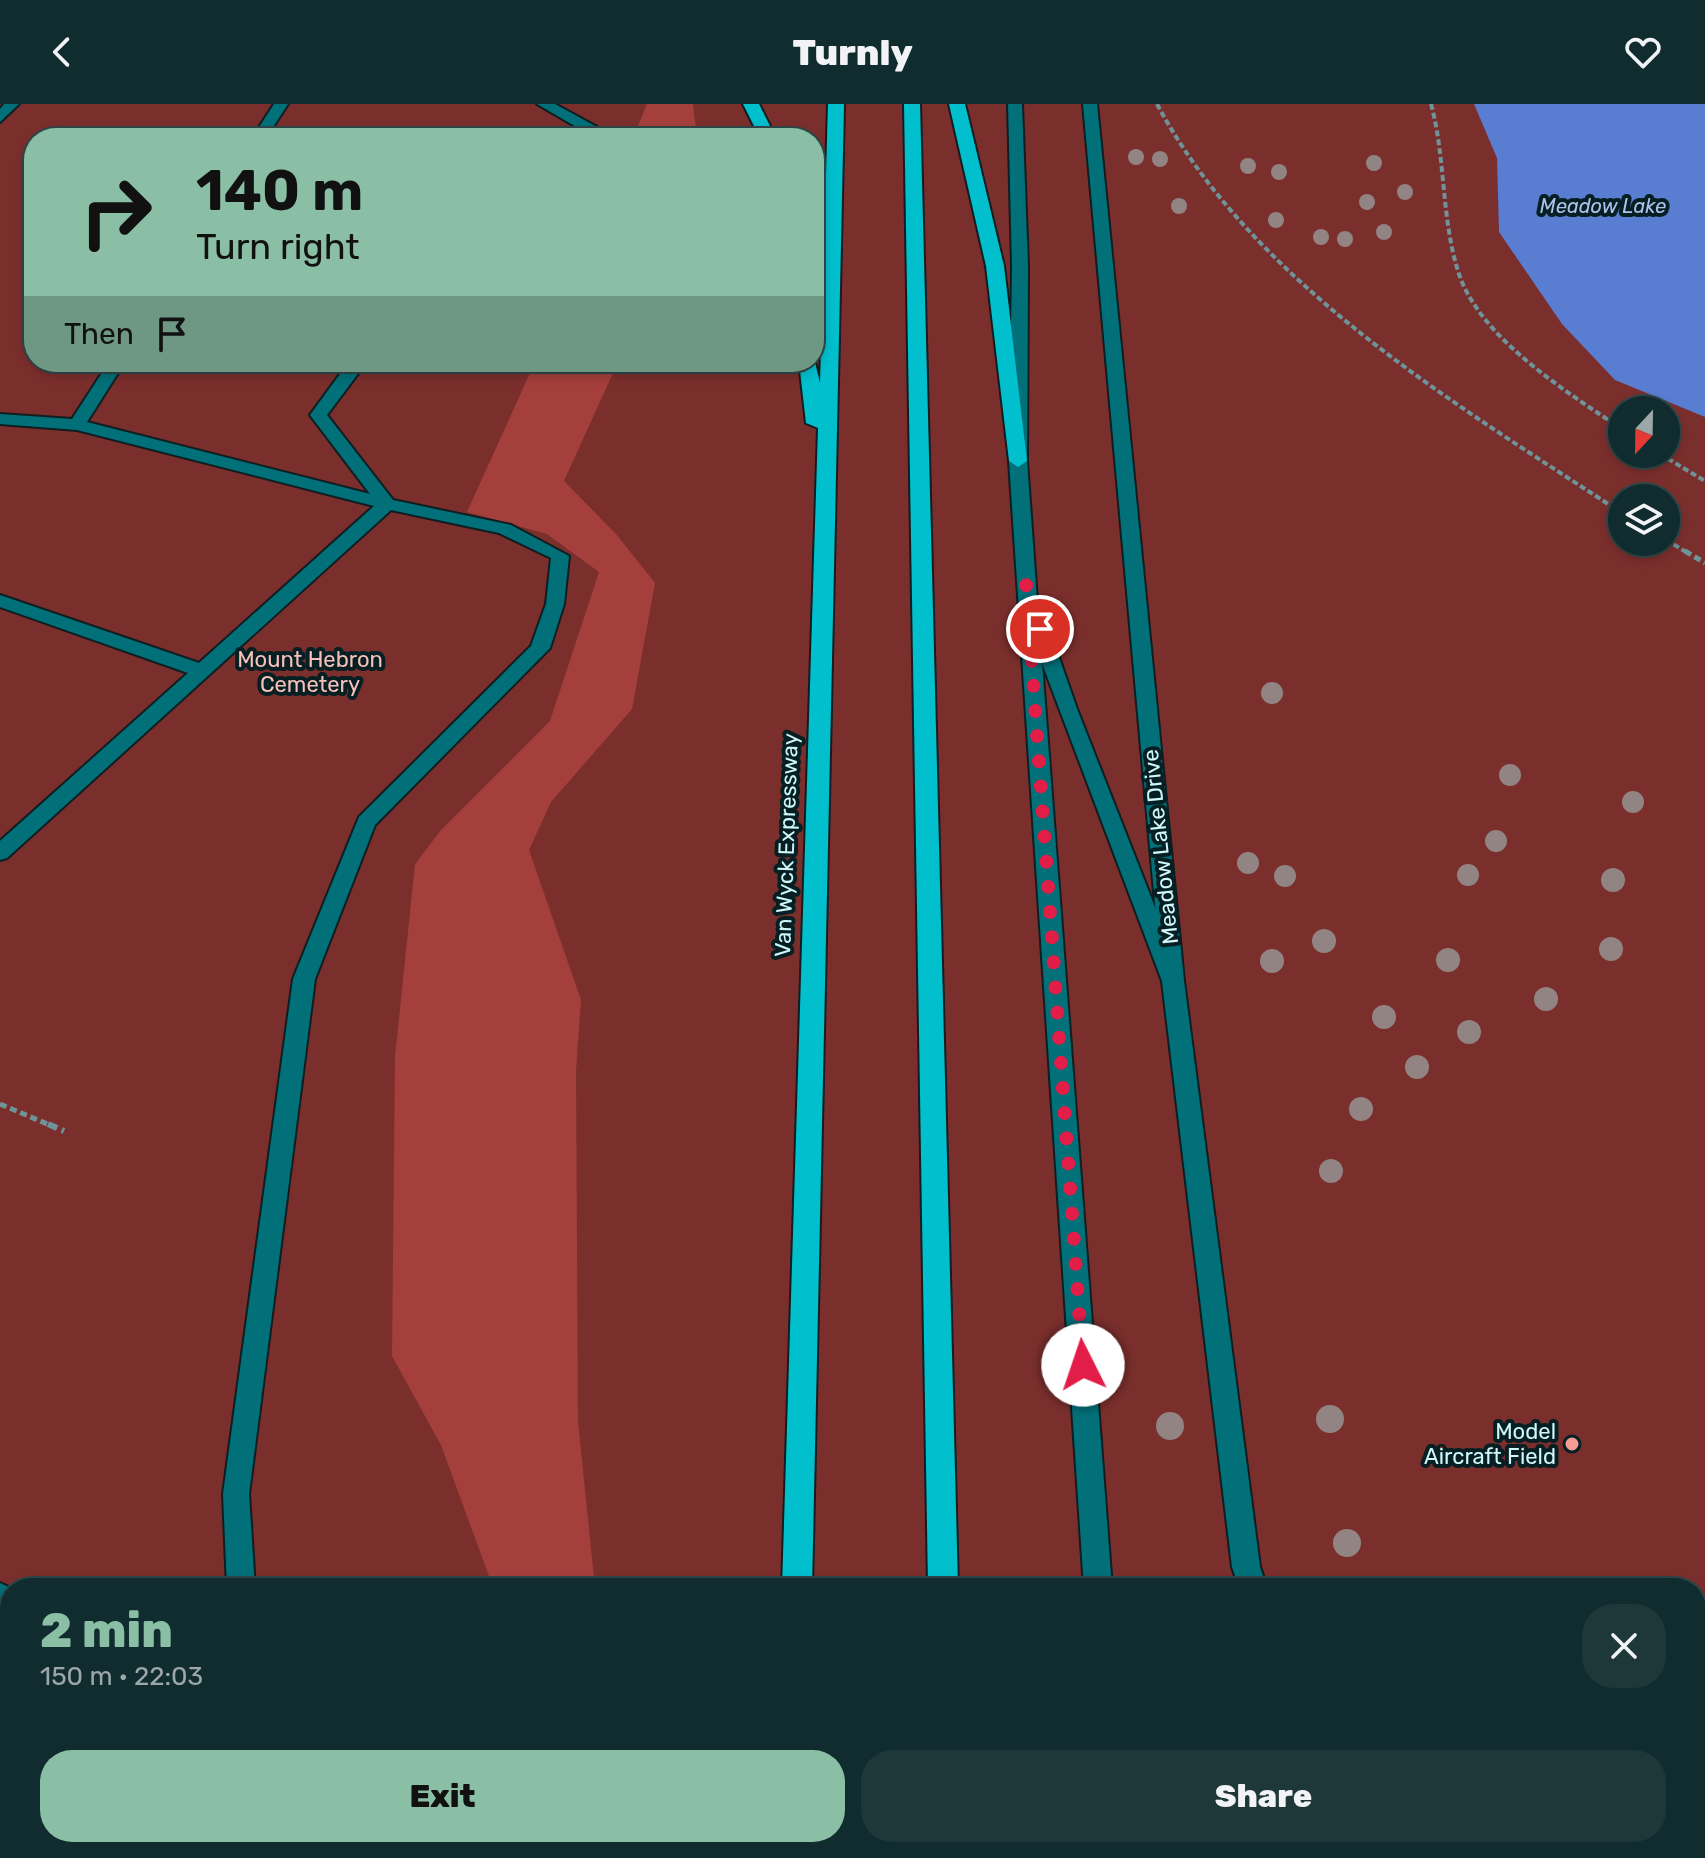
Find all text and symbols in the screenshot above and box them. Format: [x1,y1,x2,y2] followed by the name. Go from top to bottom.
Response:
[40,30,84,74] icon: back
[1621,30,1665,74] icon: heart
[792,31,913,74] text: Turnly
[196,158,363,224] text: 140 m
[64,160,168,264] icon: right
[1540,194,1666,218] water label: Meadow Lake
[196,225,360,268] text: Turn right
[150,312,194,356] icon: arrive
[64,316,134,352] text: Then
[1608,396,1680,468] north arrow
[1608,396,1680,556] map controls
[1608,484,1680,556] button: layers
[1006,595,1074,663] pin
[1018,607,1062,651] icon: arrive
[237,646,383,698] park label: Mount Hebron Cemetery
[769,733,804,957] street label: Van Wyck Expressway
[1137,748,1184,946] street label: Meadow Lake Drive
[1041,1323,1125,1407] position arrow
[1424,1418,1556,1470] place label: Model Aircraft Field
[1563,1435,1581,1453] marker: Model Aircraft Field
[40,1602,173,1659] text: 2 min
[1582,1604,1666,1688] button: close
[40,1661,203,1692] text: 150 m · 22:03
[40,1750,845,1842] button: Exit
[861,1750,1666,1842] button: Share

